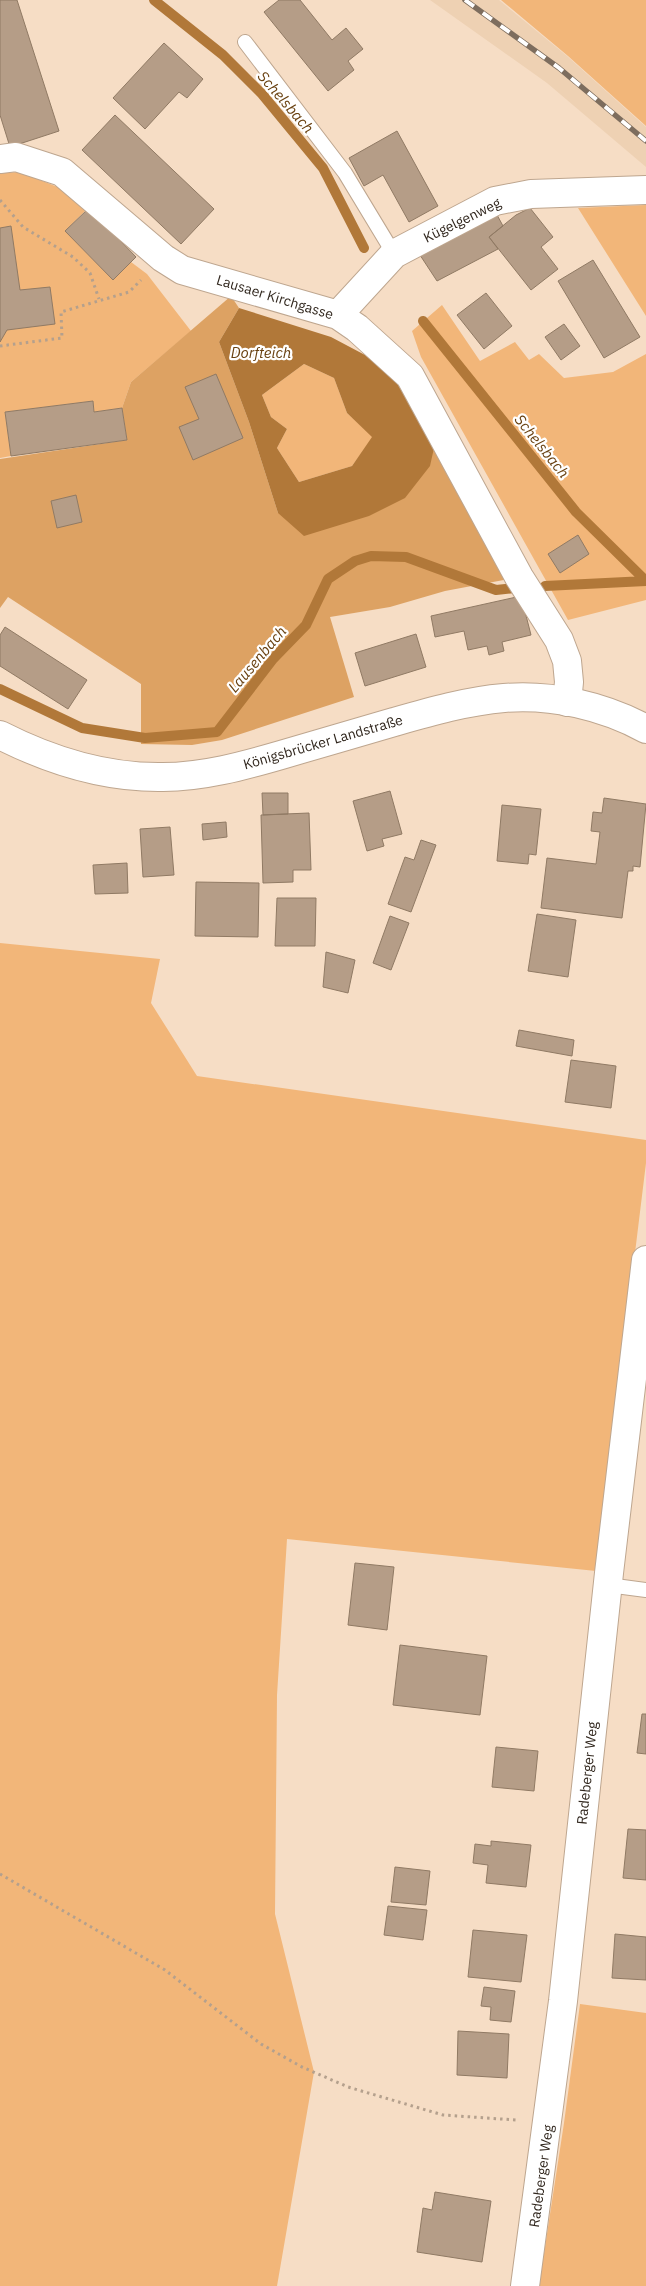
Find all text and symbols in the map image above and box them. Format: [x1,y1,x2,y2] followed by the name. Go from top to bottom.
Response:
[254,67,318,137] water label: Schelsbach
[420,193,504,247] street label: Kügelgenweg
[214,271,336,323] street label: Lausaer Kirchgasse
[231,343,291,362] water label: Dorfteich
[511,410,573,482] water label: Schelsbach
[224,622,290,696] water label: Lausenbach
[241,711,405,773] street label: Königsbrücker Landstraße
[573,1720,601,1825] street label: Radeberger Weg
[525,2123,557,2229] street label: Radeberger Weg

